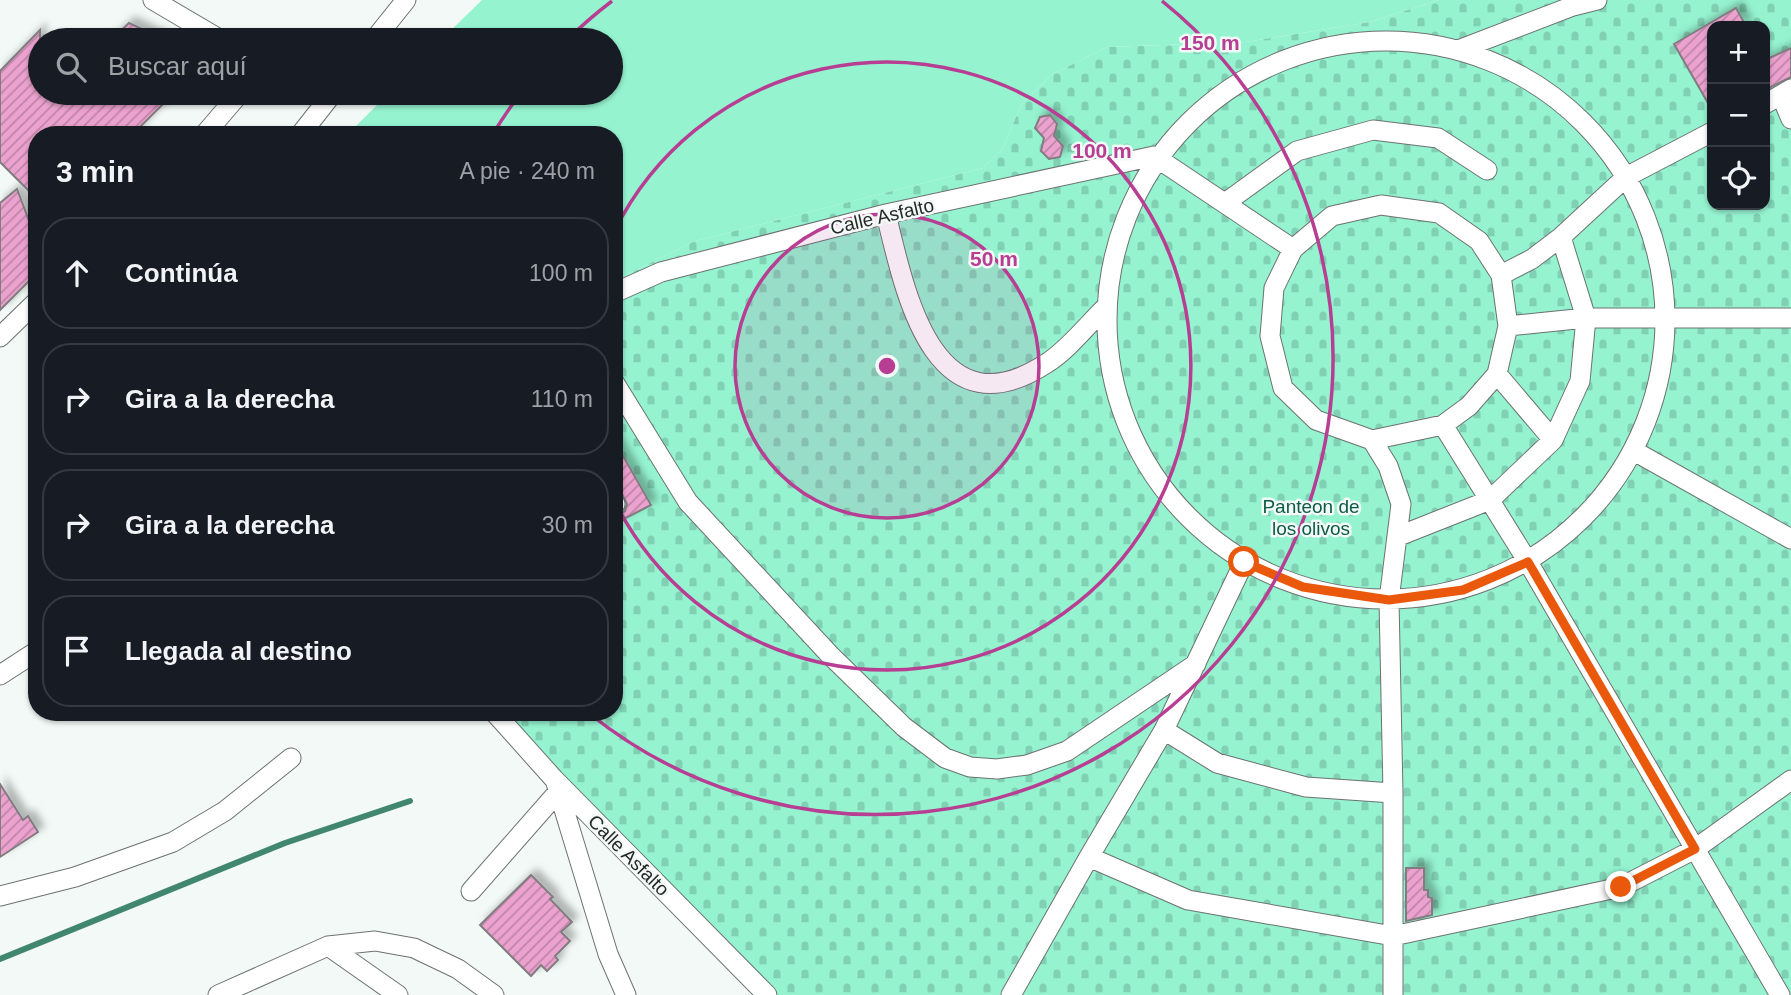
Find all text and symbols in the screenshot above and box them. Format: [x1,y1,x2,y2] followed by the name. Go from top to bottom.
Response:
[1707,21,1770,210] map controls
[1707,21,1770,84] button: +
[28,28,623,105] search box
[1180,31,1240,54] text: 150 m
[52,48,90,86] icon: search
[108,51,247,81] text: Buscar aquí
[1707,84,1770,147] button: −
[1072,139,1132,162] text: 100 m
[1707,147,1770,210] button: locate
[56,155,134,188] text: 3 min
[459,158,595,184] text: A pie · 240 m
[828,194,936,239] street label: Calle Asfalto
[970,247,1018,270] text: 50 m
[58,254,96,292] icon: ahead
[125,258,238,288] text: Continúa
[529,260,593,286] text: 100 m
[875,354,899,378] centre of rings
[58,380,96,418] icon: right
[125,384,335,414] text: Gira a la derecha
[531,386,593,412] text: 110 m
[1262,496,1360,539] park label: Panteon de los olivos
[58,506,96,544] icon: right
[125,510,335,540] text: Gira a la derecha
[542,512,593,538] text: 30 m
[1228,546,1259,577] route start
[58,632,96,670] icon: arrive
[125,636,352,666] text: Llegada al destino
[584,811,673,900] street label: Calle Asfalto
[1605,871,1636,902] route end

